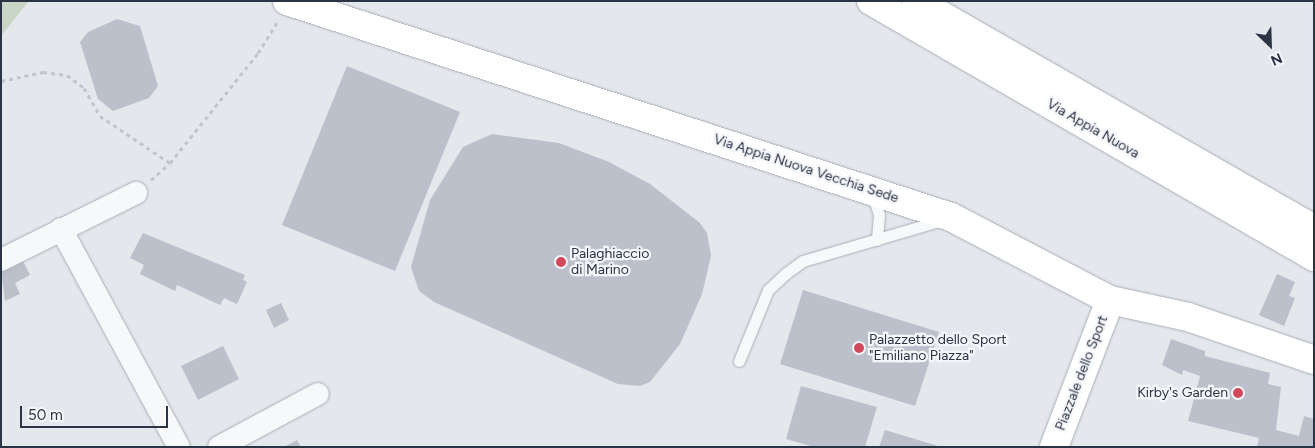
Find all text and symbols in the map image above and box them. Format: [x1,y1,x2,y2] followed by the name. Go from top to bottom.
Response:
[1245,20,1295,70] north arrow
[1268,49,1285,69] text: N
[1044,96,1142,162] street label: Via Appia Nuova
[711,131,901,207] street label: Via Appia Nuova Vecchia Sede
[571,246,649,278] place label: Palaghiaccio di Marino
[555,256,567,268] marker: Palaghiaccio di Marino
[1052,313,1112,433] street label: Piazzale dello Sport
[869,332,1006,364] place label: Palazzetto dello Sport "Emiliano Piazza"
[853,342,865,354] marker: Palazzetto dello Sport "Emiliano Piazza"
[1137,385,1228,401] place label: Kirby's Garden
[1232,387,1244,399] marker: Kirby's Garden
[22,396,170,428] scale bar
[28,406,63,424] text: 50 m

